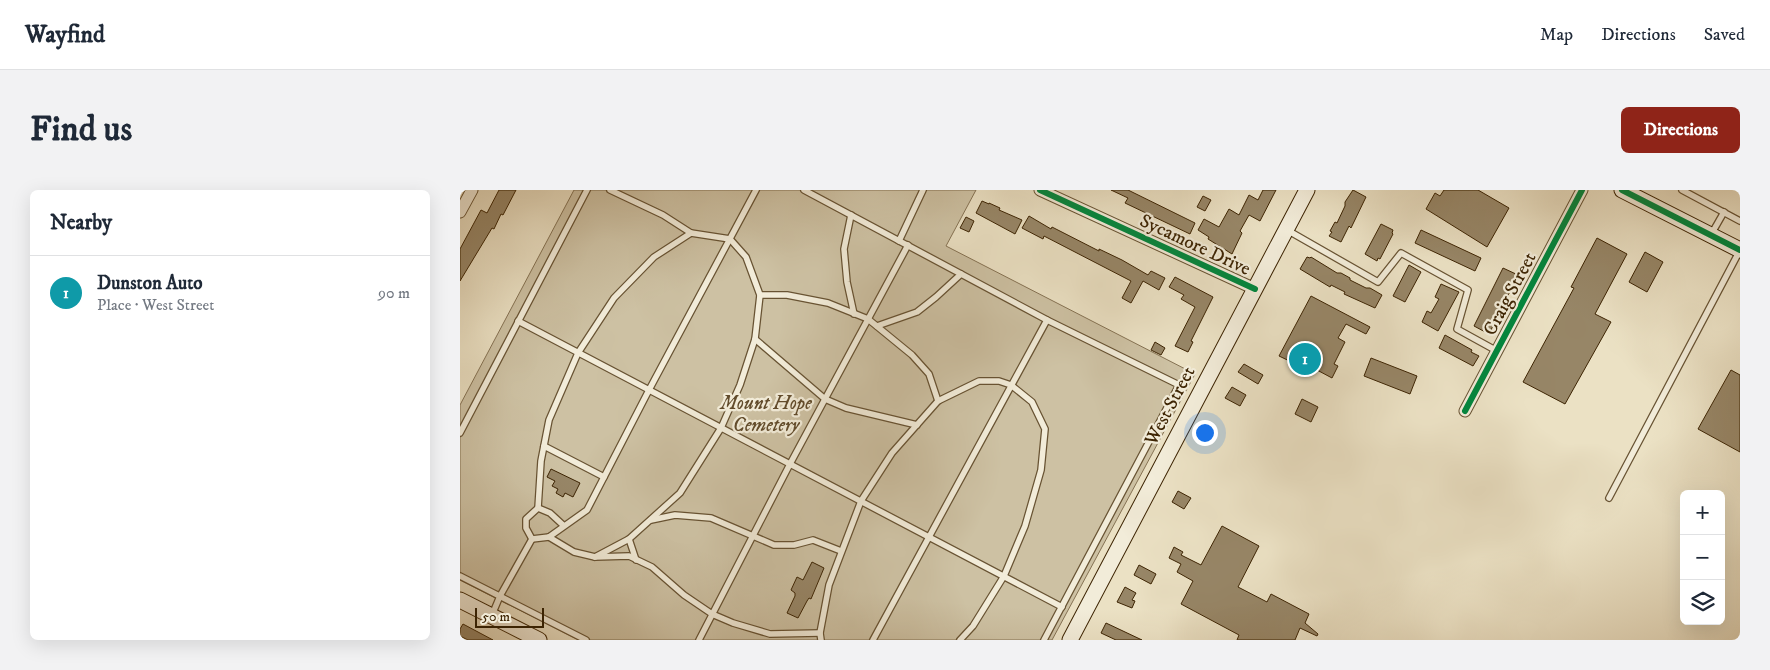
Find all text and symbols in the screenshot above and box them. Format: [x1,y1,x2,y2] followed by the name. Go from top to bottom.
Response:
[25,20,105,50] text: Wayfind
[1540,24,1573,46] text: Map
[1601,24,1676,46] text: Directions
[1704,24,1745,46] text: Saved
[1621,107,1740,153] button: Directions
[30,108,132,152] text: Find us
[1136,209,1254,281] street label: Sycamore Drive
[50,210,112,236] text: Nearby
[1479,248,1541,340] street label: Craig Street
[97,272,203,295] text: Dunston Auto
[63,283,69,303] text: 1
[378,283,410,303] text: 90 m
[97,295,214,315] text: Place · West Street
[1289,340,1321,378] pin: 1
[1139,363,1200,450] street label: West Street
[718,392,812,437] park label: Mount Hope Cemetery
[1192,420,1218,446] your location
[1680,490,1725,625] map controls
[1680,490,1725,535] button: +
[1680,535,1725,580] button: −
[1680,580,1725,625] button: layers
[475,605,544,628] scale bar
[482,608,510,626] text: 50 m

